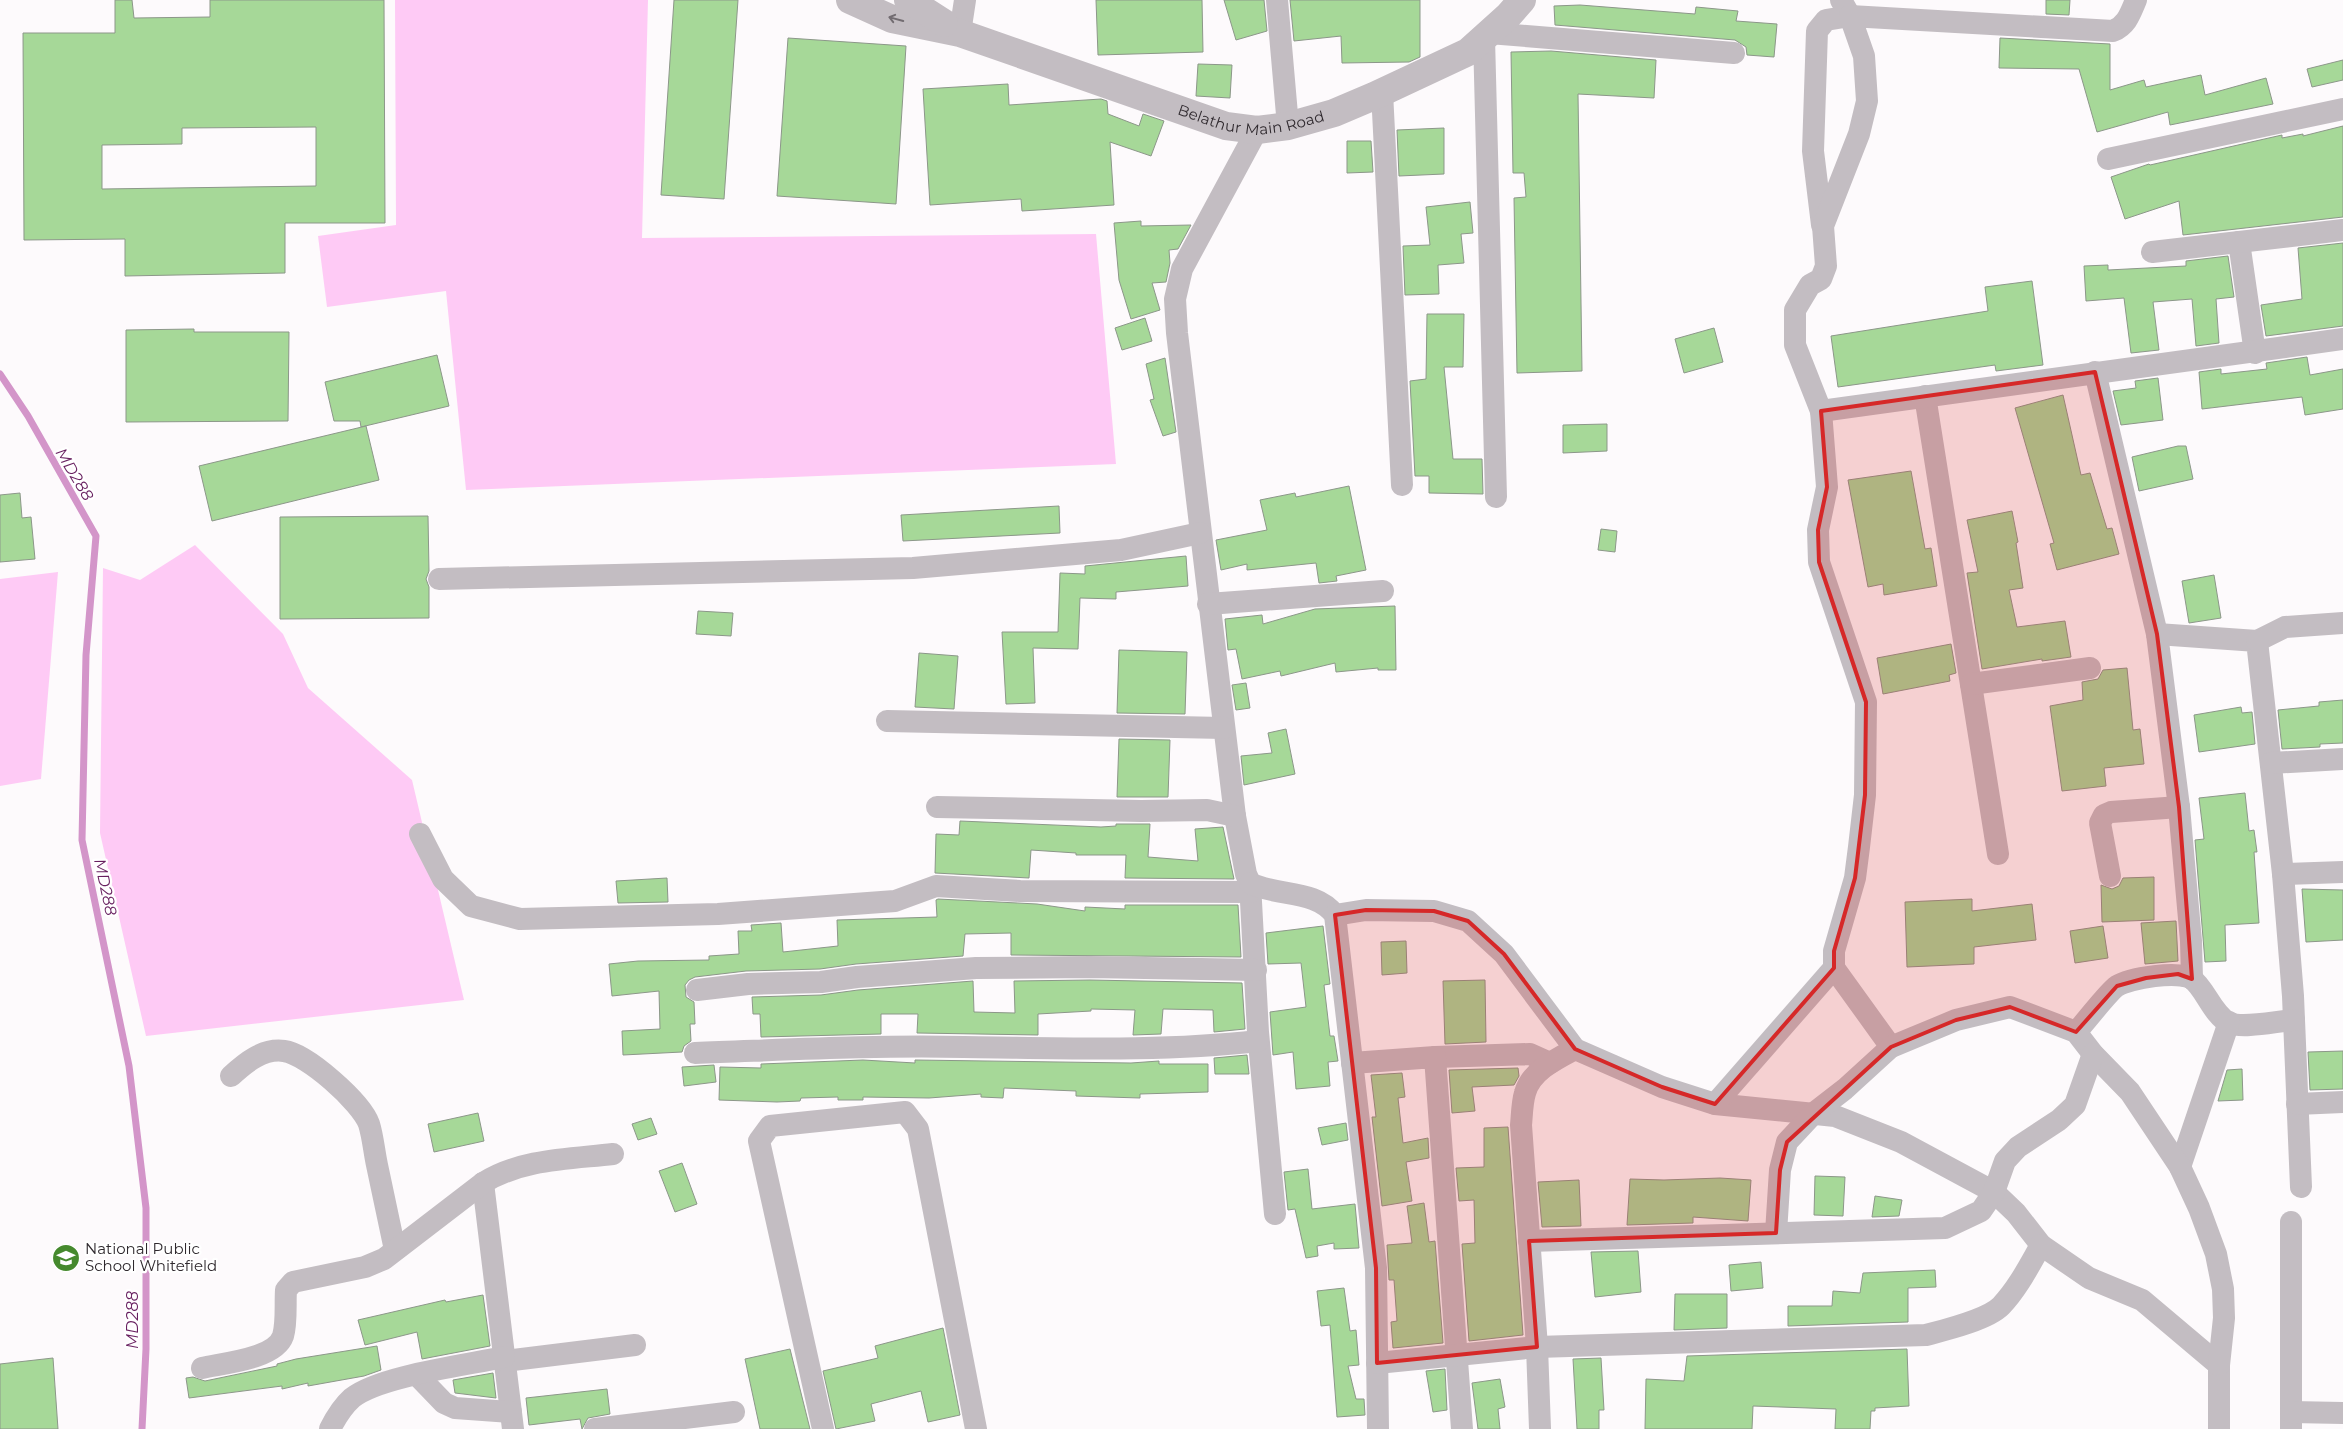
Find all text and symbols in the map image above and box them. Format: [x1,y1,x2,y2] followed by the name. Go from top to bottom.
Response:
[888,14,904,23] one-way arrow
[1175,100,1326,139] street label: Belathur Main Road
[52,445,98,504] water label: MD288
[90,857,121,917] water label: MD288
[85,1239,217,1275] place label: National Public School Whitefield
[51,1243,81,1273] school or university icon: National Public School Whitefield
[123,1291,142,1349] water label: MD288

